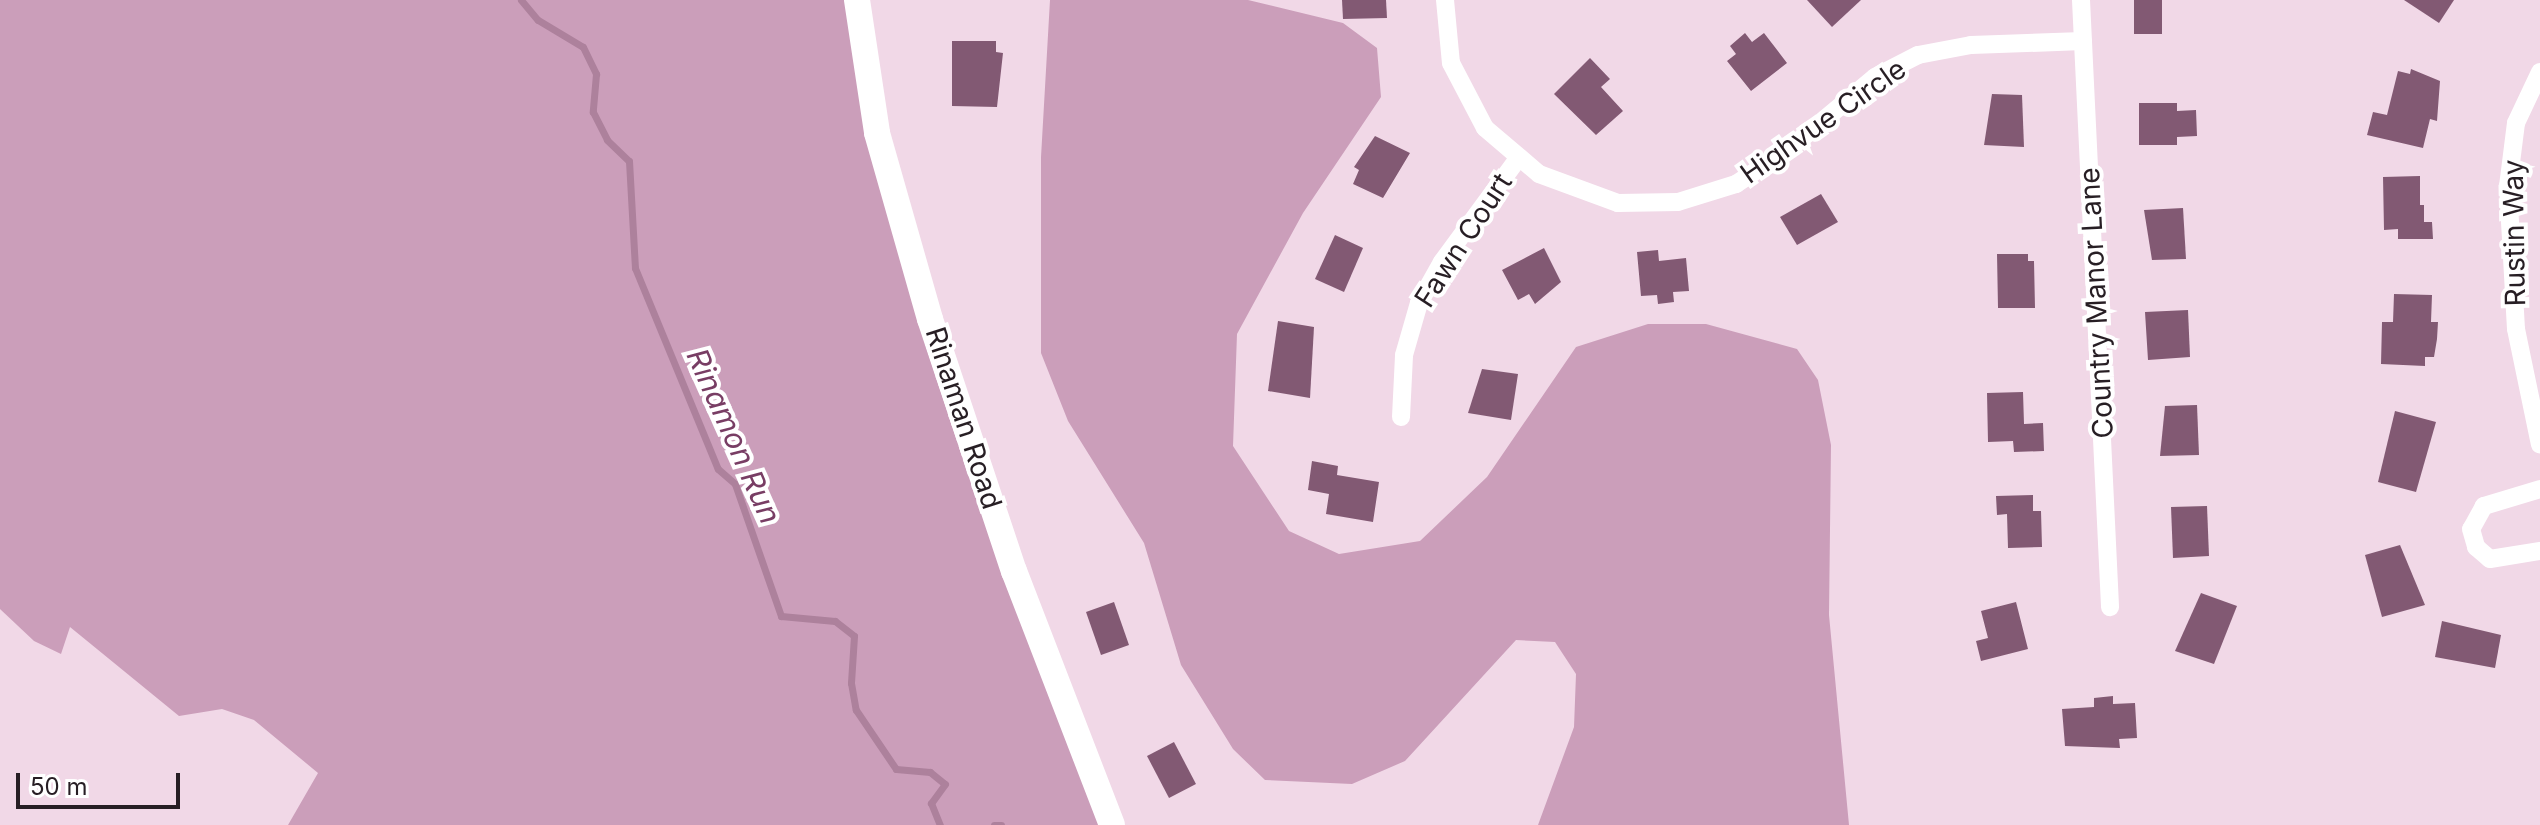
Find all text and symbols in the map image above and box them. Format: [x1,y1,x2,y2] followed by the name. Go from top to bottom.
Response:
[1734,52,1912,190] street label: Highvue Circle
[2496,159,2532,307] street label: Rustin Way
[1407,167,1519,313] street label: Fawn Court
[2072,167,2120,439] street label: Country Manor Lane
[919,323,1009,513] street label: Rinaman Road
[679,343,789,529] water label: Rinamon Run
[20,757,184,807] scale bar
[30,772,88,801] text: 50 m

